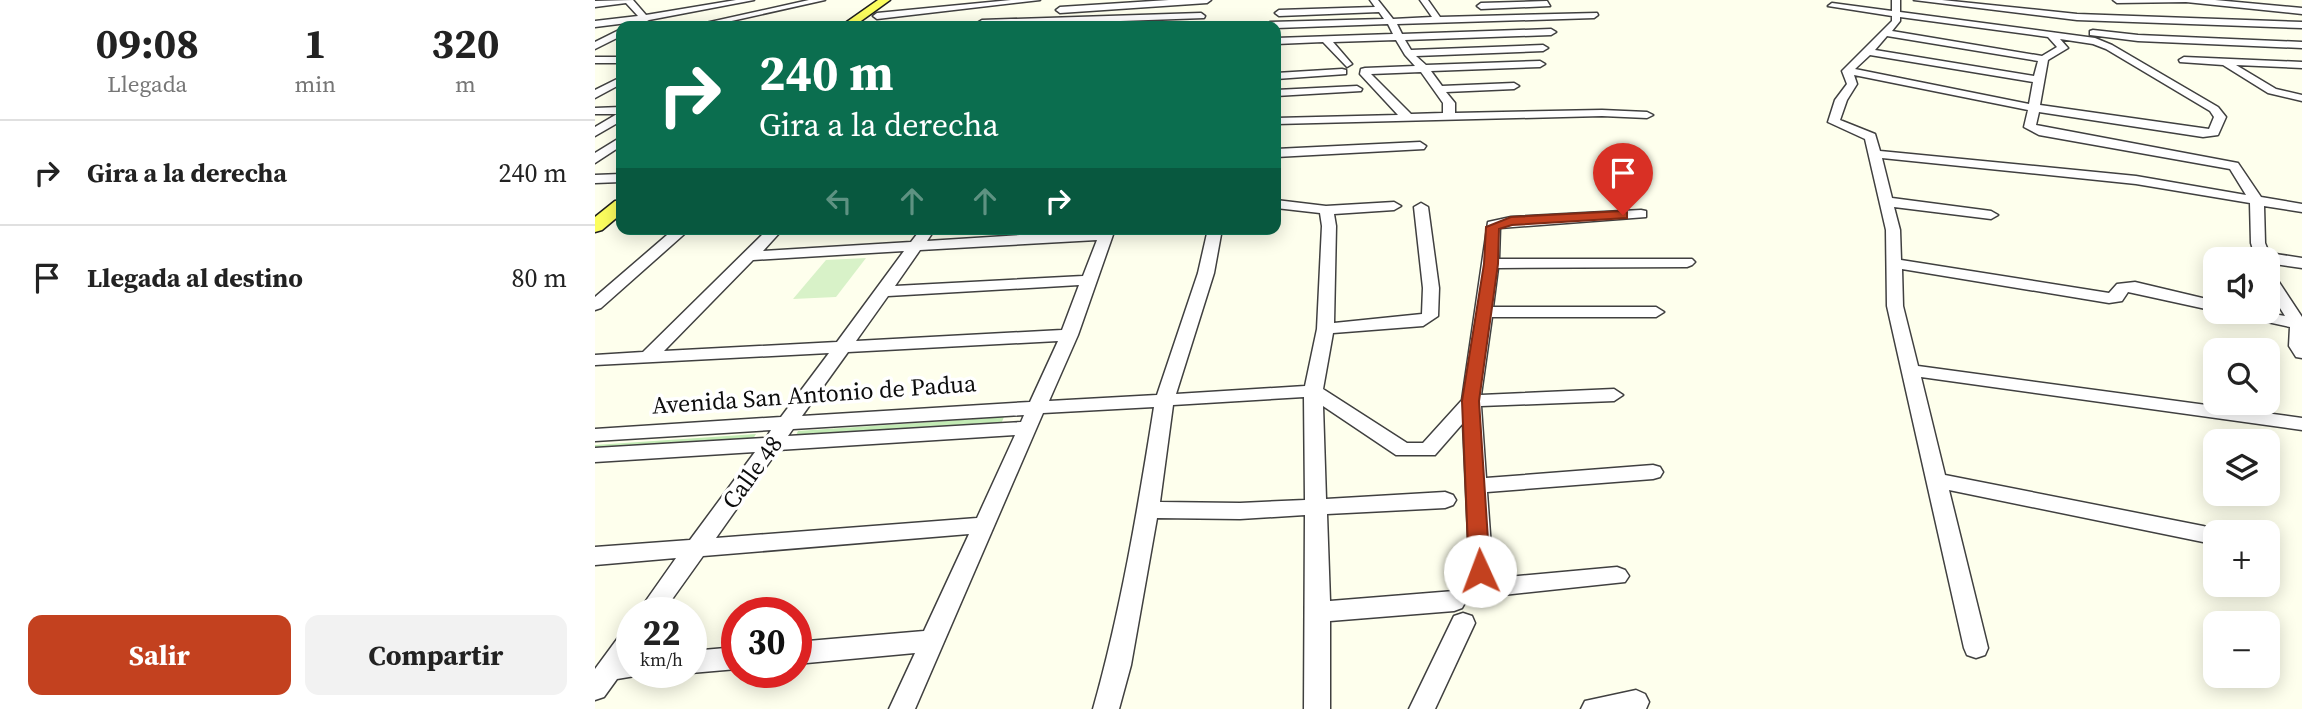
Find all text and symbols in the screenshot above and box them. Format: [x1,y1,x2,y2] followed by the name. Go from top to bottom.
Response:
[95,14,199,72] text: 09:08
[304,14,327,72] text: 1
[431,14,500,72] text: 320
[759,39,894,106] text: 240 m
[644,49,735,140] icon: right
[107,68,187,100] text: Llegada
[294,68,336,100] text: min
[455,68,476,100] text: m
[759,103,999,147] text: Gira a la derecha
[1593,143,1653,215] pin
[28,154,66,192] icon: right
[1604,154,1642,192] icon: arrive
[87,155,287,191] text: Gira a la derecha
[499,155,567,191] text: 240 m
[820,182,858,220] icon: left
[893,182,931,220] icon: ahead
[966,182,1004,220] icon: ahead
[1039,182,1077,220] icon: right
[2203,247,2280,688] map controls
[2203,247,2280,324] button: sound
[28,259,66,297] icon: arrive
[87,260,303,296] text: Llegada al destino
[512,260,567,296] text: 80 m
[2203,338,2280,415] button: search
[651,366,978,422] street label: Avenida San Antonio de Padua
[714,429,790,515] street label: Calle 48
[2203,429,2280,506] button: layers
[2203,520,2280,597] button: +
[1443,534,1517,608] position arrow
[721,597,812,688] speed limit sign: 30
[643,609,680,657] text: 22
[2203,611,2280,688] button: −
[28,615,291,695] button: Salir
[305,615,567,695] button: Compartir
[640,647,683,672] text: km/h

